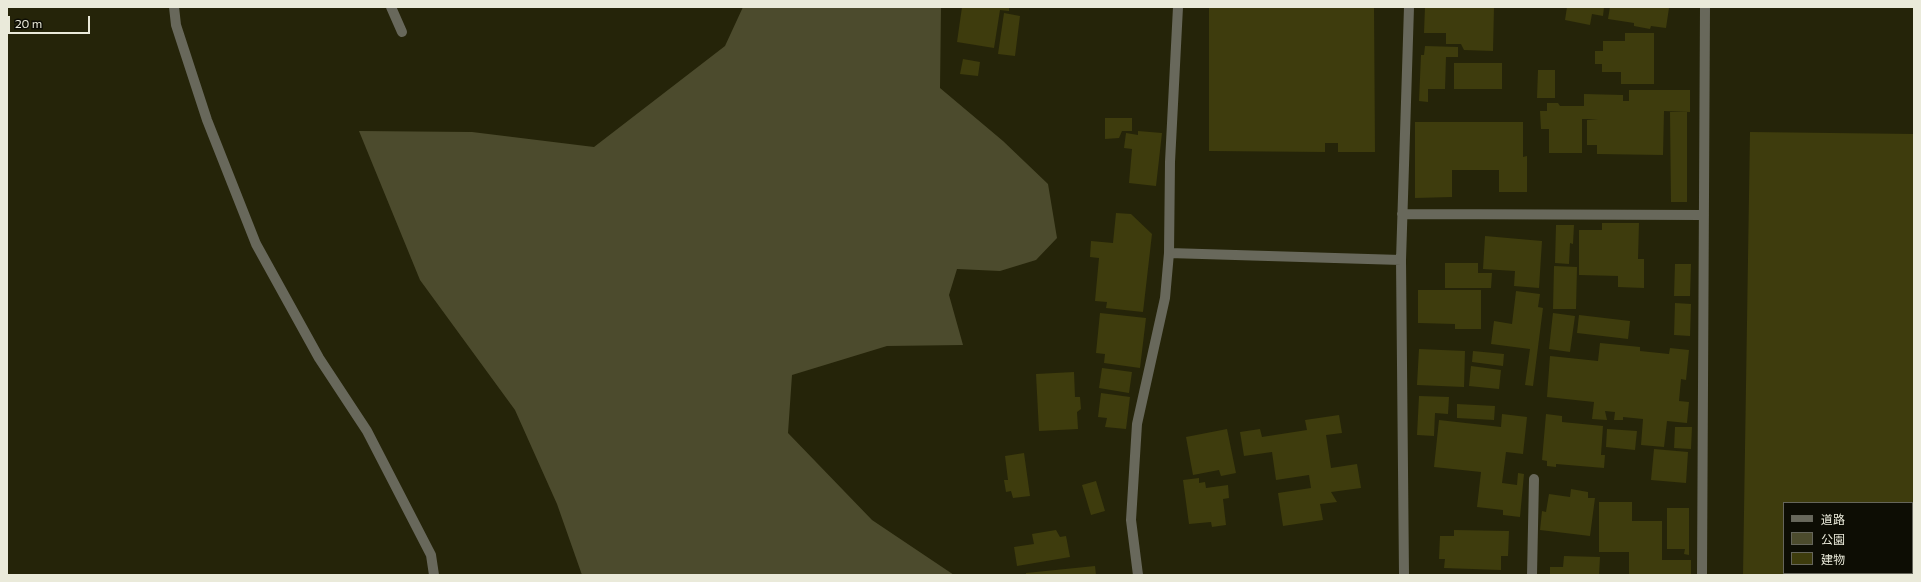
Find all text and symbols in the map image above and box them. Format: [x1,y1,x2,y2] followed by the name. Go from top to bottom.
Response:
[10,8,92,34] scale bar
[15,16,42,30] text: 20 m
[1783,502,1913,574] legend
[1821,512,1845,526] text: 道路
[1821,532,1845,546] text: 公園
[1821,552,1845,566] text: 建物

